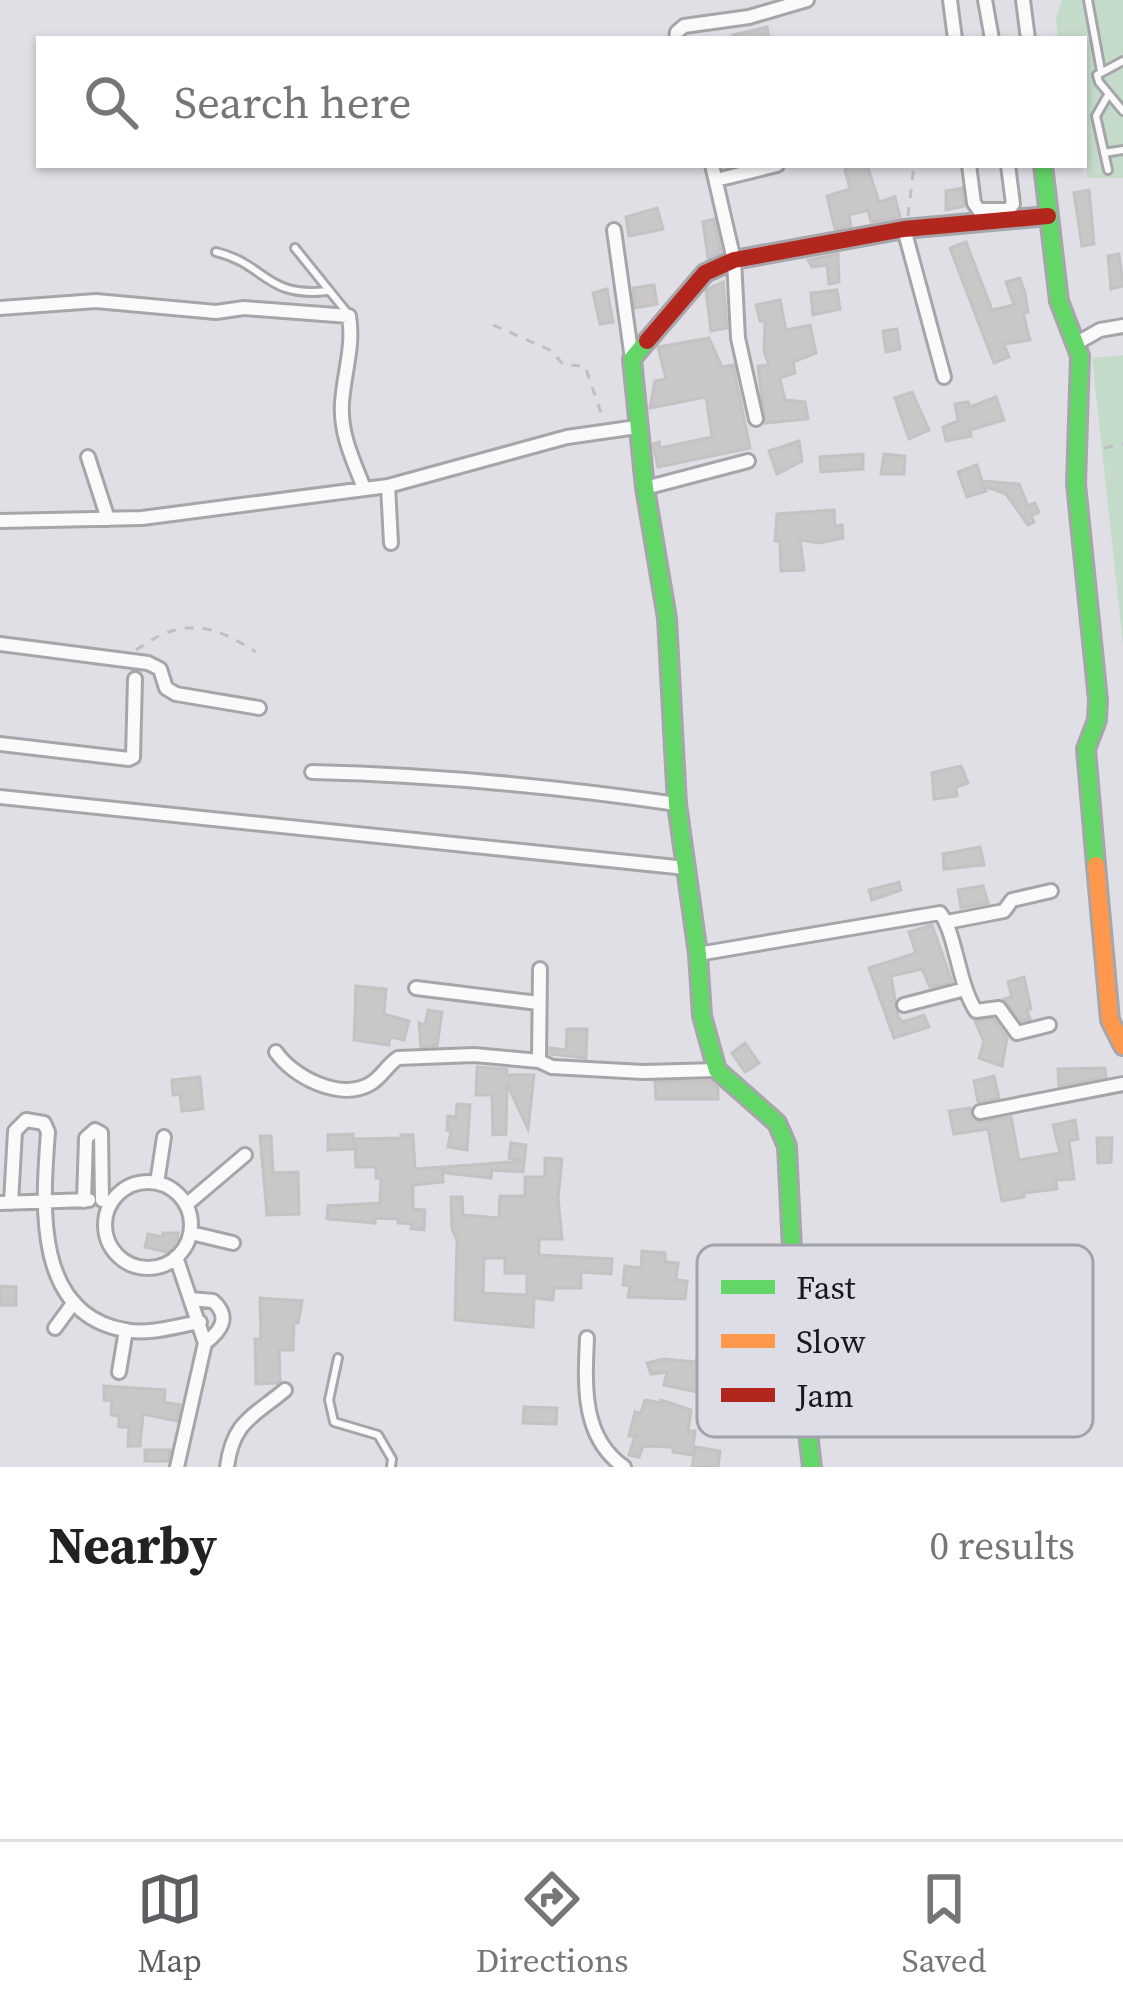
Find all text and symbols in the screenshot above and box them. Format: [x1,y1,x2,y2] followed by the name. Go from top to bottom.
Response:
[36,36,1087,168] search box
[78,69,144,135] icon: search
[174,71,411,133] text: Search here
[697,1245,1093,1437] legend
[796,1265,856,1310] text: Fast
[796,1319,866,1364] text: Slow
[795,1373,854,1418] text: Jam
[48,1510,217,1580] text: Nearby
[930,1519,1075,1572] text: 0 results
[137,1866,203,1983] tab: Map
[476,1866,629,1983] tab: Directions
[902,1866,986,1983] tab: Saved

